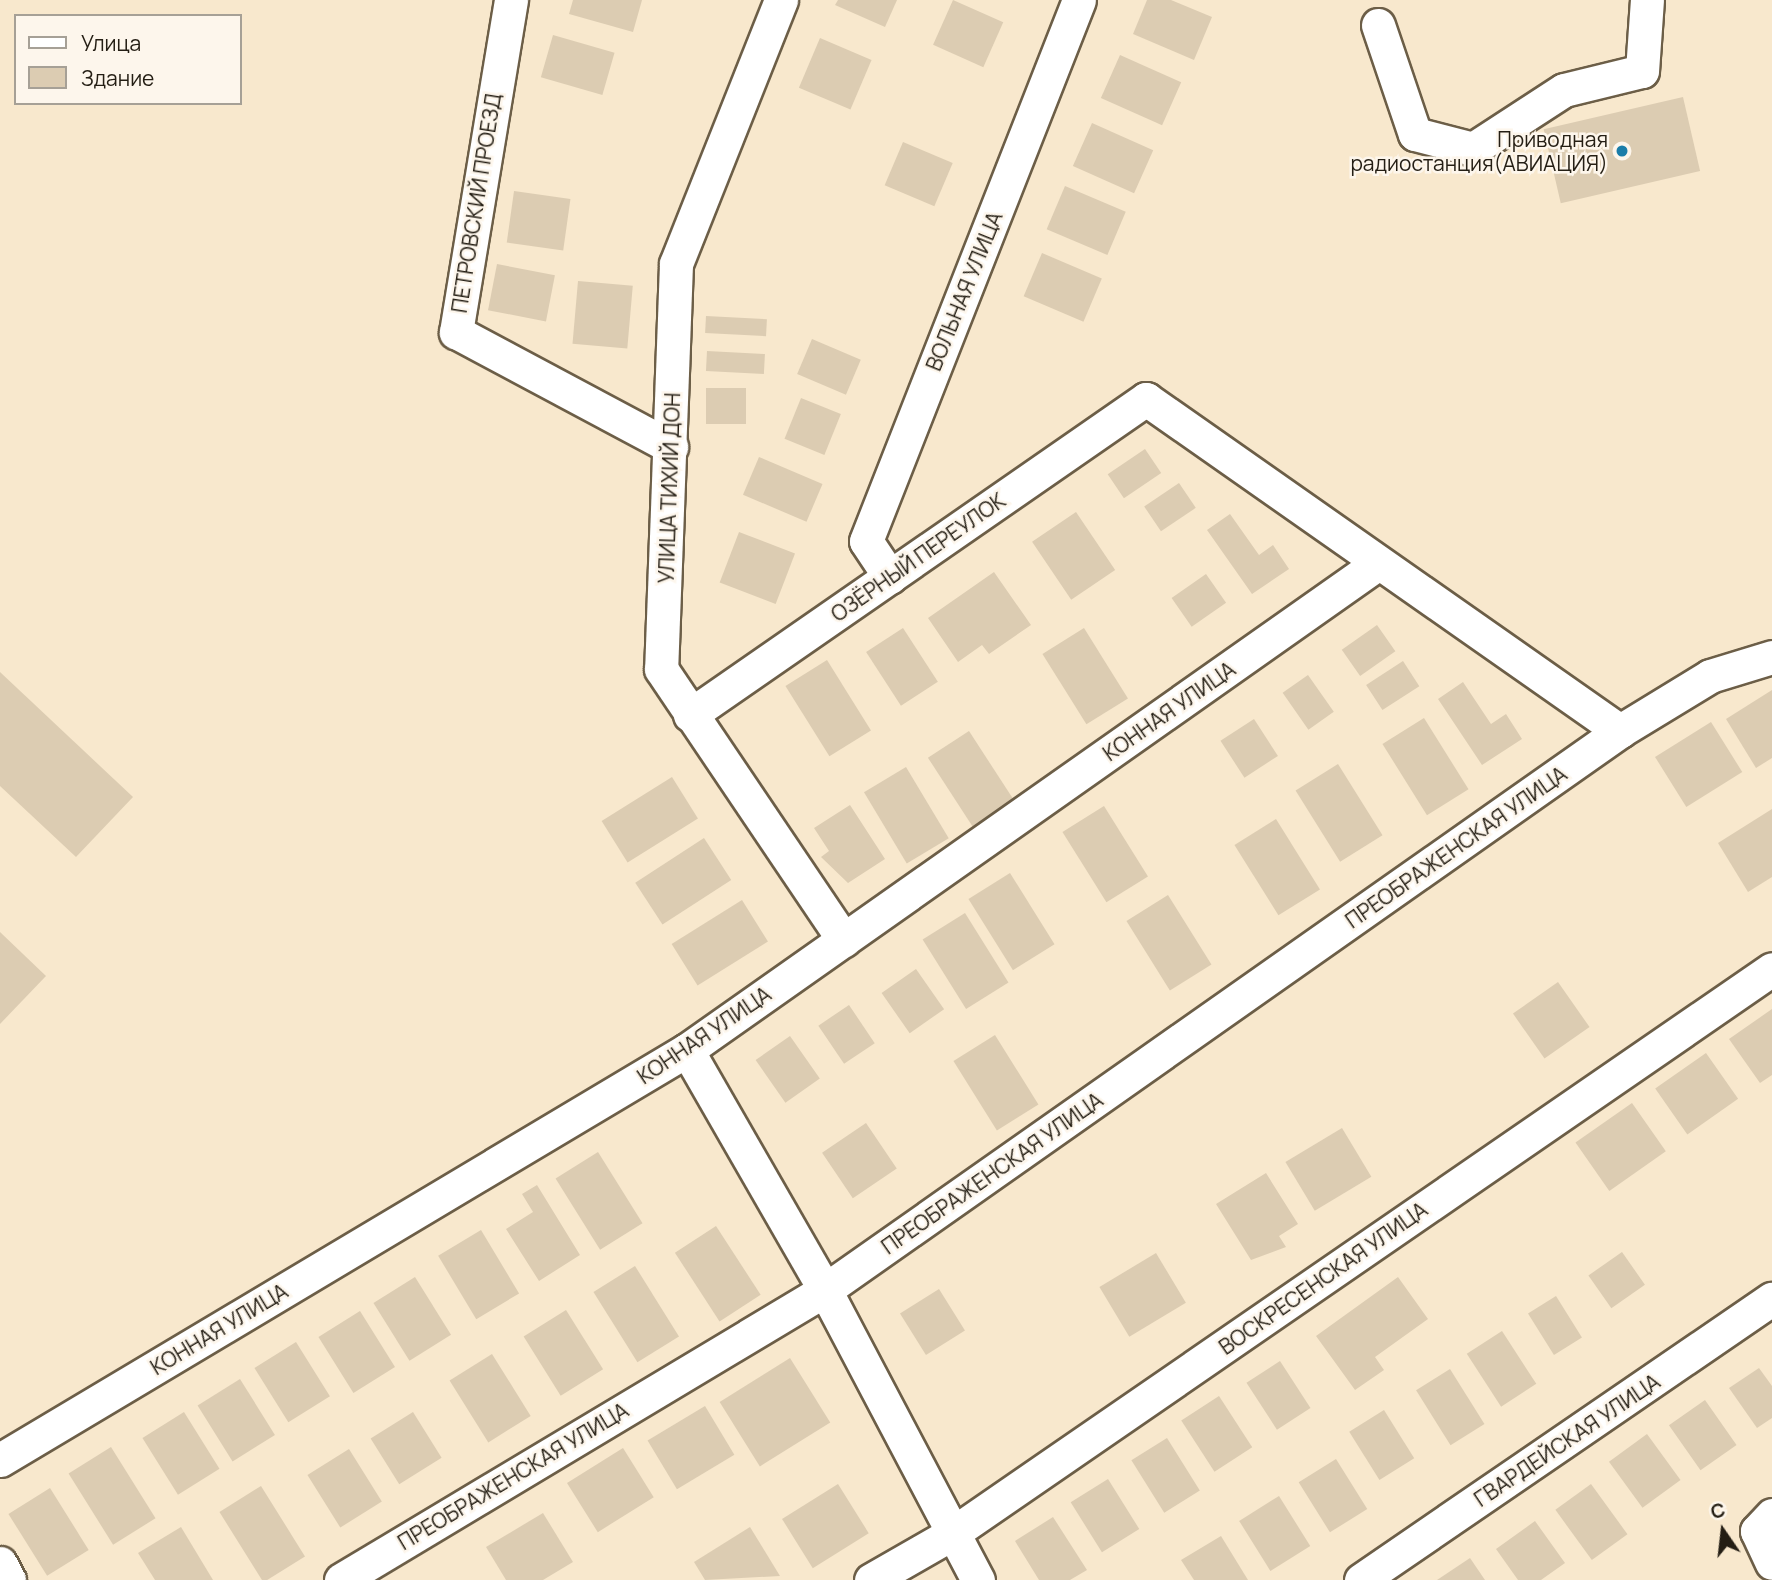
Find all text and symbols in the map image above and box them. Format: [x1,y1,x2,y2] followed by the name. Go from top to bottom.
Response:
[14,14,242,105] legend
[81,29,141,57] text: Улица
[81,64,154,92] text: Здание
[446,91,506,315] street label: ПЕТРОВСКИЙ ПРОЕЗД
[1350,126,1608,176] place label: Приводная радиостанция(АВИАЦИЯ)
[1614,143,1630,159] marker: Приводная радиостанция(АВИАЦИЯ)
[921,208,1007,374] street label: ВОЛЬНАЯ УЛИЦА
[653,392,685,584] street label: УЛИЦА ТИХИЙ ДОН
[826,487,1010,627] street label: ОЗЁРНЫЙ ПЕРЕУЛОК
[1098,656,1240,766] street label: КОННАЯ УЛИЦА
[1341,761,1571,933] street label: ПРЕОБРАЖЕНСКАЯ УЛИЦА
[633,981,775,1089] street label: КОННАЯ УЛИЦА
[877,1087,1107,1259] street label: ПРЕОБРАЖЕНСКАЯ УЛИЦА
[1214,1196,1432,1360] street label: ВОСКРЕСЕНСКАЯ УЛИЦА
[146,1278,292,1380] street label: КОННАЯ УЛИЦА
[1469,1368,1665,1512] street label: ГВАРДЕЙСКАЯ УЛИЦА
[393,1397,633,1555] street label: ПРЕОБРАЖЕНСКАЯ УЛИЦА
[1688,1496,1758,1566] north arrow
[1708,1496,1728,1525] text: С

